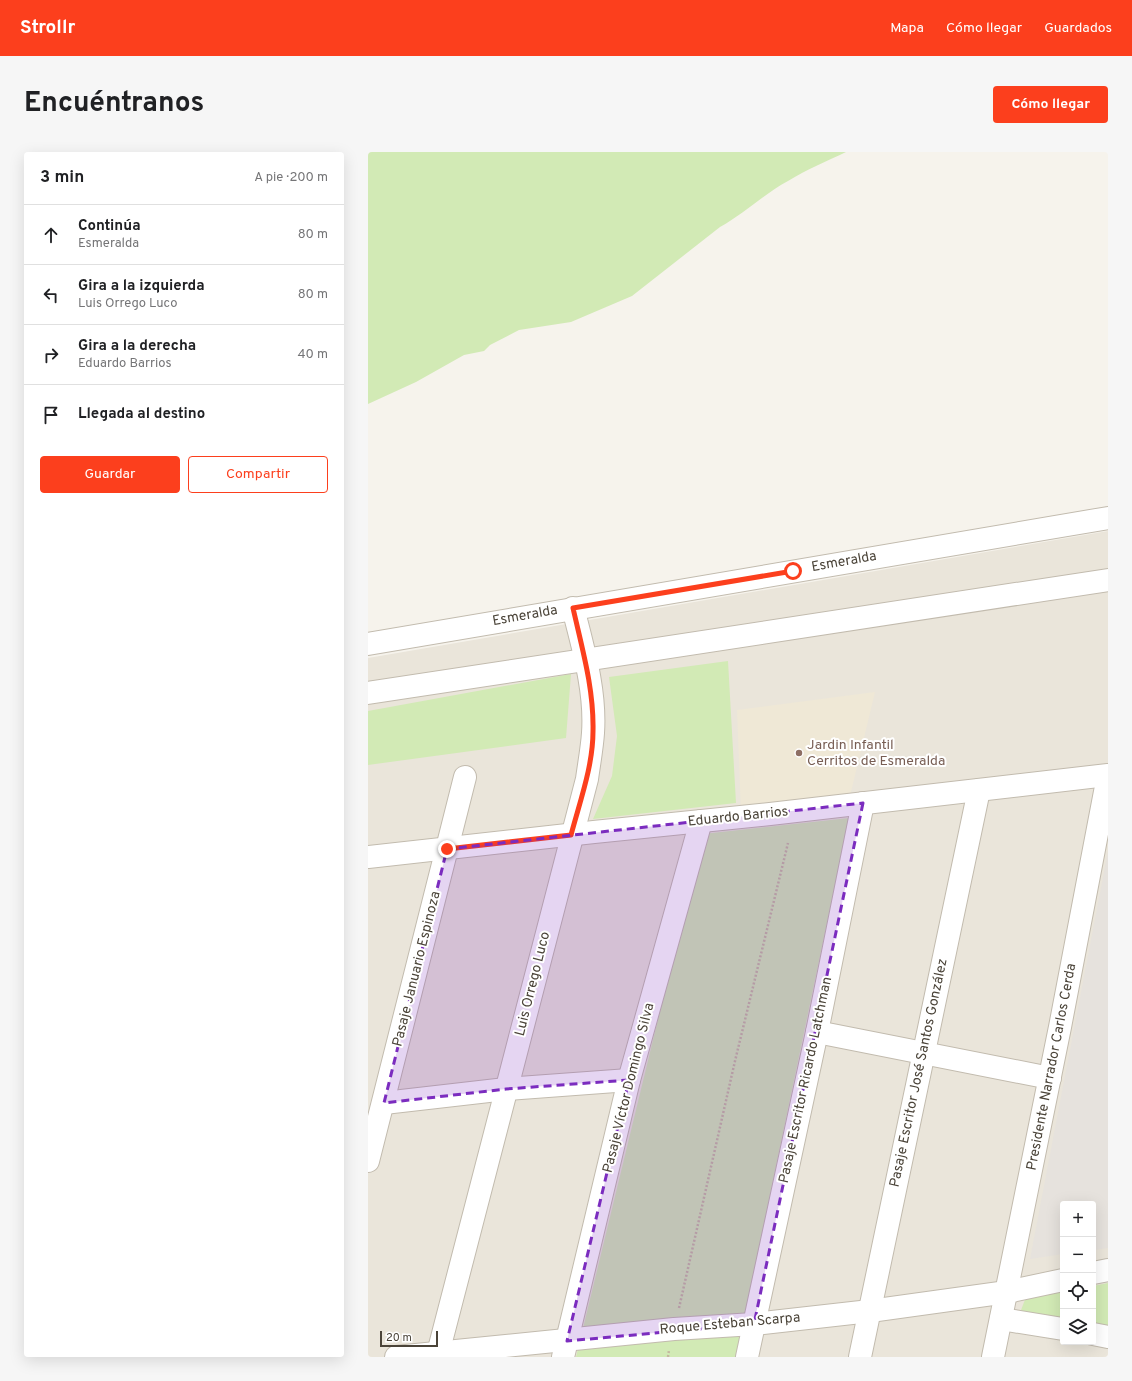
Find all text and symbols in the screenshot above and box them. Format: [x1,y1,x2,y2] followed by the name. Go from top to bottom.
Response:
[20,16,75,40] text: Strollr
[890,20,924,37] text: Mapa
[946,20,1022,37] text: Cómo llegar
[1044,20,1112,37] text: Guardados
[24,86,204,122] text: Encuéntranos
[993,86,1108,123] button: Cómo llegar
[40,167,84,189] text: 3 min
[254,170,328,186] text: A pie · 200 m
[78,217,140,236] text: Continúa
[40,224,62,246] icon: ahead
[298,227,328,243] text: 80 m
[78,236,139,252] text: Esmeralda
[78,277,205,296] text: Gira a la izquierda
[40,284,62,306] icon: left
[298,287,328,303] text: 80 m
[78,296,177,312] text: Luis Orrego Luco
[78,337,196,356] text: Gira a la derecha
[40,344,62,366] icon: right
[298,347,328,363] text: 40 m
[78,356,172,372] text: Eduardo Barrios
[40,404,62,426] icon: arrive
[78,405,205,424] text: Llegada al destino
[40,456,180,493] button: Guardar
[188,456,328,493] button: Compartir
[810,548,878,576] street label: Esmeralda
[784,562,802,580] route start
[491,602,559,630] street label: Esmeralda
[807,737,945,770] place label: Jardin Infantil Cerritos de Esmeralda
[794,748,804,758] marker: Jardin Infantil Cerritos de Esmeralda
[687,803,789,831] street label: Eduardo Barrios
[438,840,456,858] route end
[389,890,445,1048] street label: Pasaje Januario Espinoza
[512,930,554,1038] street label: Luis Orrego Luco
[886,957,952,1189] street label: Pasaje Escritor José Santos González
[1024,962,1080,1172] street label: Presidente Narrador Carlos Cerda
[776,975,836,1185] street label: Pasaje Escritor Ricardo Latchman
[600,1001,658,1175] street label: Pasaje Víctor Domingo Silva
[1060,1201,1096,1345] map controls
[1060,1201,1096,1237] button: +
[1060,1237,1096,1273] button: −
[1060,1273,1096,1309] button: locate
[659,1309,801,1339] street label: Roque Esteban Scarpa
[1060,1309,1096,1345] button: layers
[380,1329,438,1348] scale bar
[386,1331,412,1345] text: 20 m

